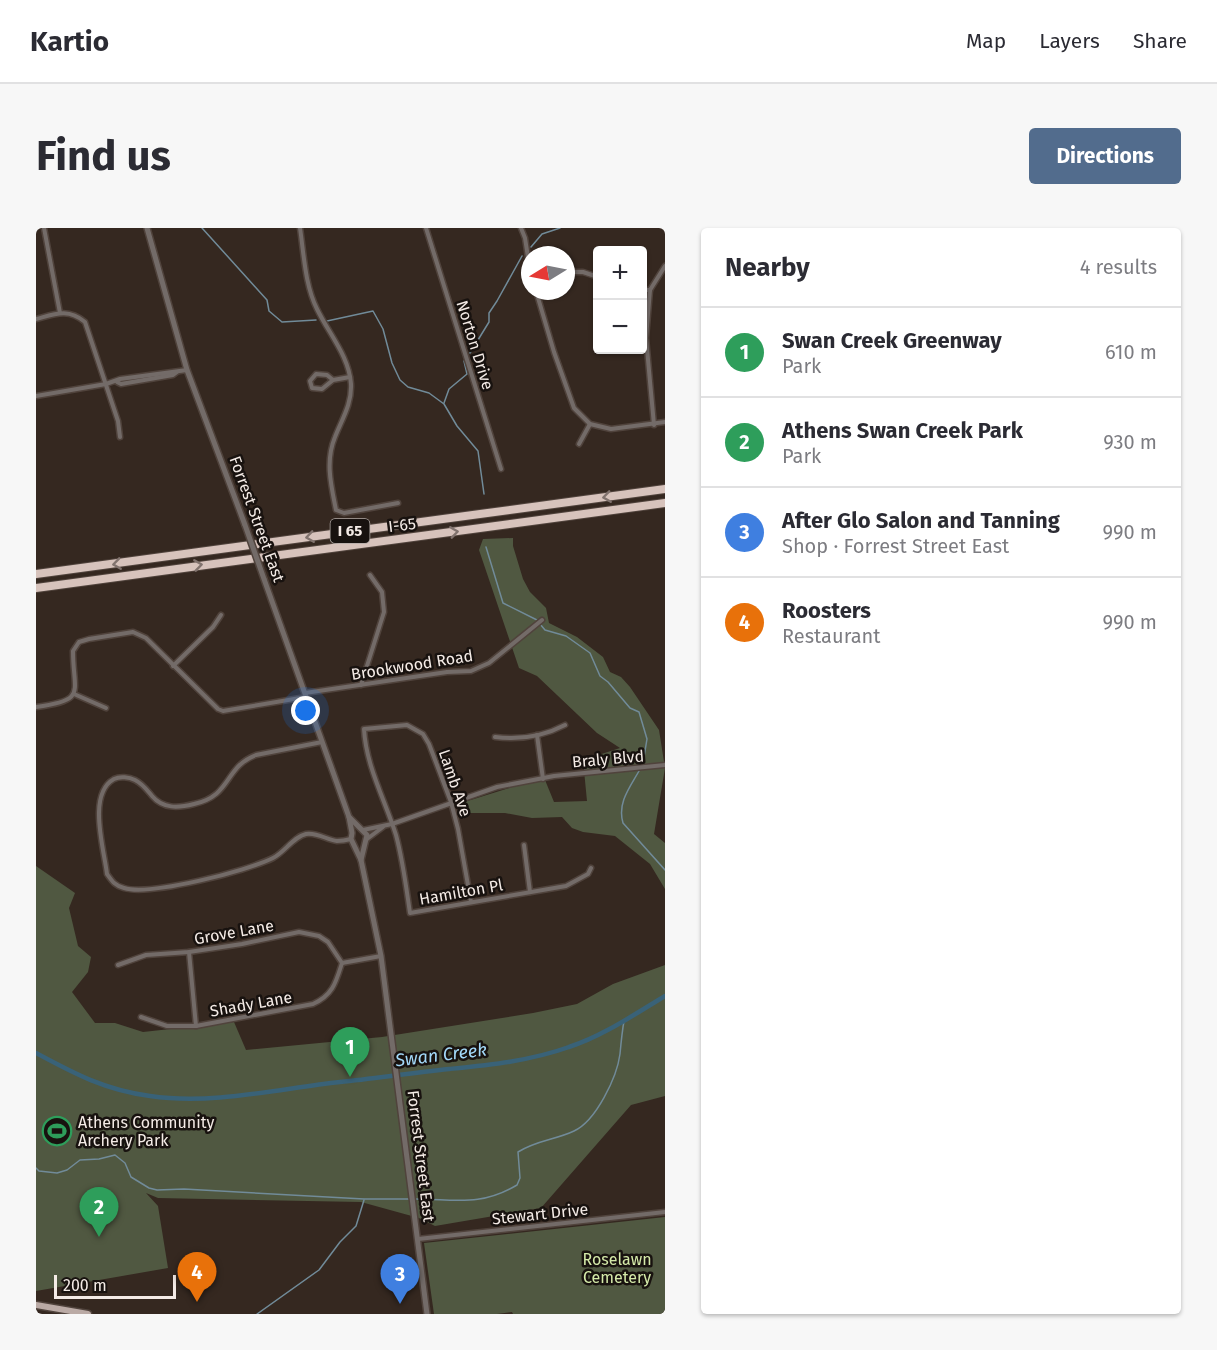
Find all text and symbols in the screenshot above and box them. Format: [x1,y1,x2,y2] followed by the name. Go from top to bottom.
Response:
[30,25,109,58] text: Kartio
[966,28,1006,54] text: Map
[1039,28,1100,54] text: Layers
[1133,28,1187,54] text: Share
[1029,128,1181,184] button: Directions
[36,131,171,181] text: Find us
[521,246,575,300] north arrow
[593,246,647,354] map controls
[593,246,647,300] button: +
[725,252,810,283] text: Nearby
[1080,255,1157,279] text: 4 results
[452,298,498,392] street label: Norton Drive
[593,300,647,354] button: −
[782,327,1002,354] text: Swan Creek Greenway
[740,340,749,364] text: 1
[1105,340,1157,364] text: 610 m
[782,354,821,378] text: Park
[782,417,1023,444] text: Athens Swan Creek Park
[739,430,750,454] text: 2
[1103,430,1157,454] text: 930 m
[782,444,821,468] text: Park
[225,453,289,585] street label: Forrest Street East
[602,491,612,503] one-way arrow
[782,507,1060,534] text: After Glo Salon and Tanning
[387,514,417,536] street label: I-65
[330,519,370,543] road number: I 65
[739,520,750,544] text: 3
[1102,520,1157,544] text: 990 m
[449,526,458,538] one-way arrow
[305,530,314,542] one-way arrow
[782,534,1009,558] text: Shop · Forrest Street East
[112,557,121,569] one-way arrow
[193,560,203,572] one-way arrow
[782,597,871,624] text: Roosters
[739,610,750,634] text: 4
[1102,610,1157,634] text: 990 m
[782,624,880,648] text: Restaurant
[350,646,474,684] street label: Brookwood Road
[291,696,320,725] your location
[571,746,645,772] street label: Braly Blvd
[435,747,475,819] street label: Lamb Ave
[418,875,505,909] street label: Hamilton Pl
[193,916,275,948] street label: Grove Lane
[208,987,294,1021] street label: Shady Lane
[330,1028,370,1077] pin: 1
[393,1038,488,1072] water label: Swan Creek
[403,1089,439,1223] street label: Forrest Street East
[78,1113,214,1150] place label: Athens Community Archery Park
[41,1115,73,1147] sports icon: Athens Community Archery Park
[80,1188,118,1237] pin: 2
[491,1199,589,1229] street label: Stewart Drive
[582,1250,652,1287] park label: Roselawn Cemetery
[178,1252,216,1302] pin: 4
[380,1254,420,1304] pin: 3
[54,1272,176,1300] scale bar
[63,1276,107,1295] text: 200 m

